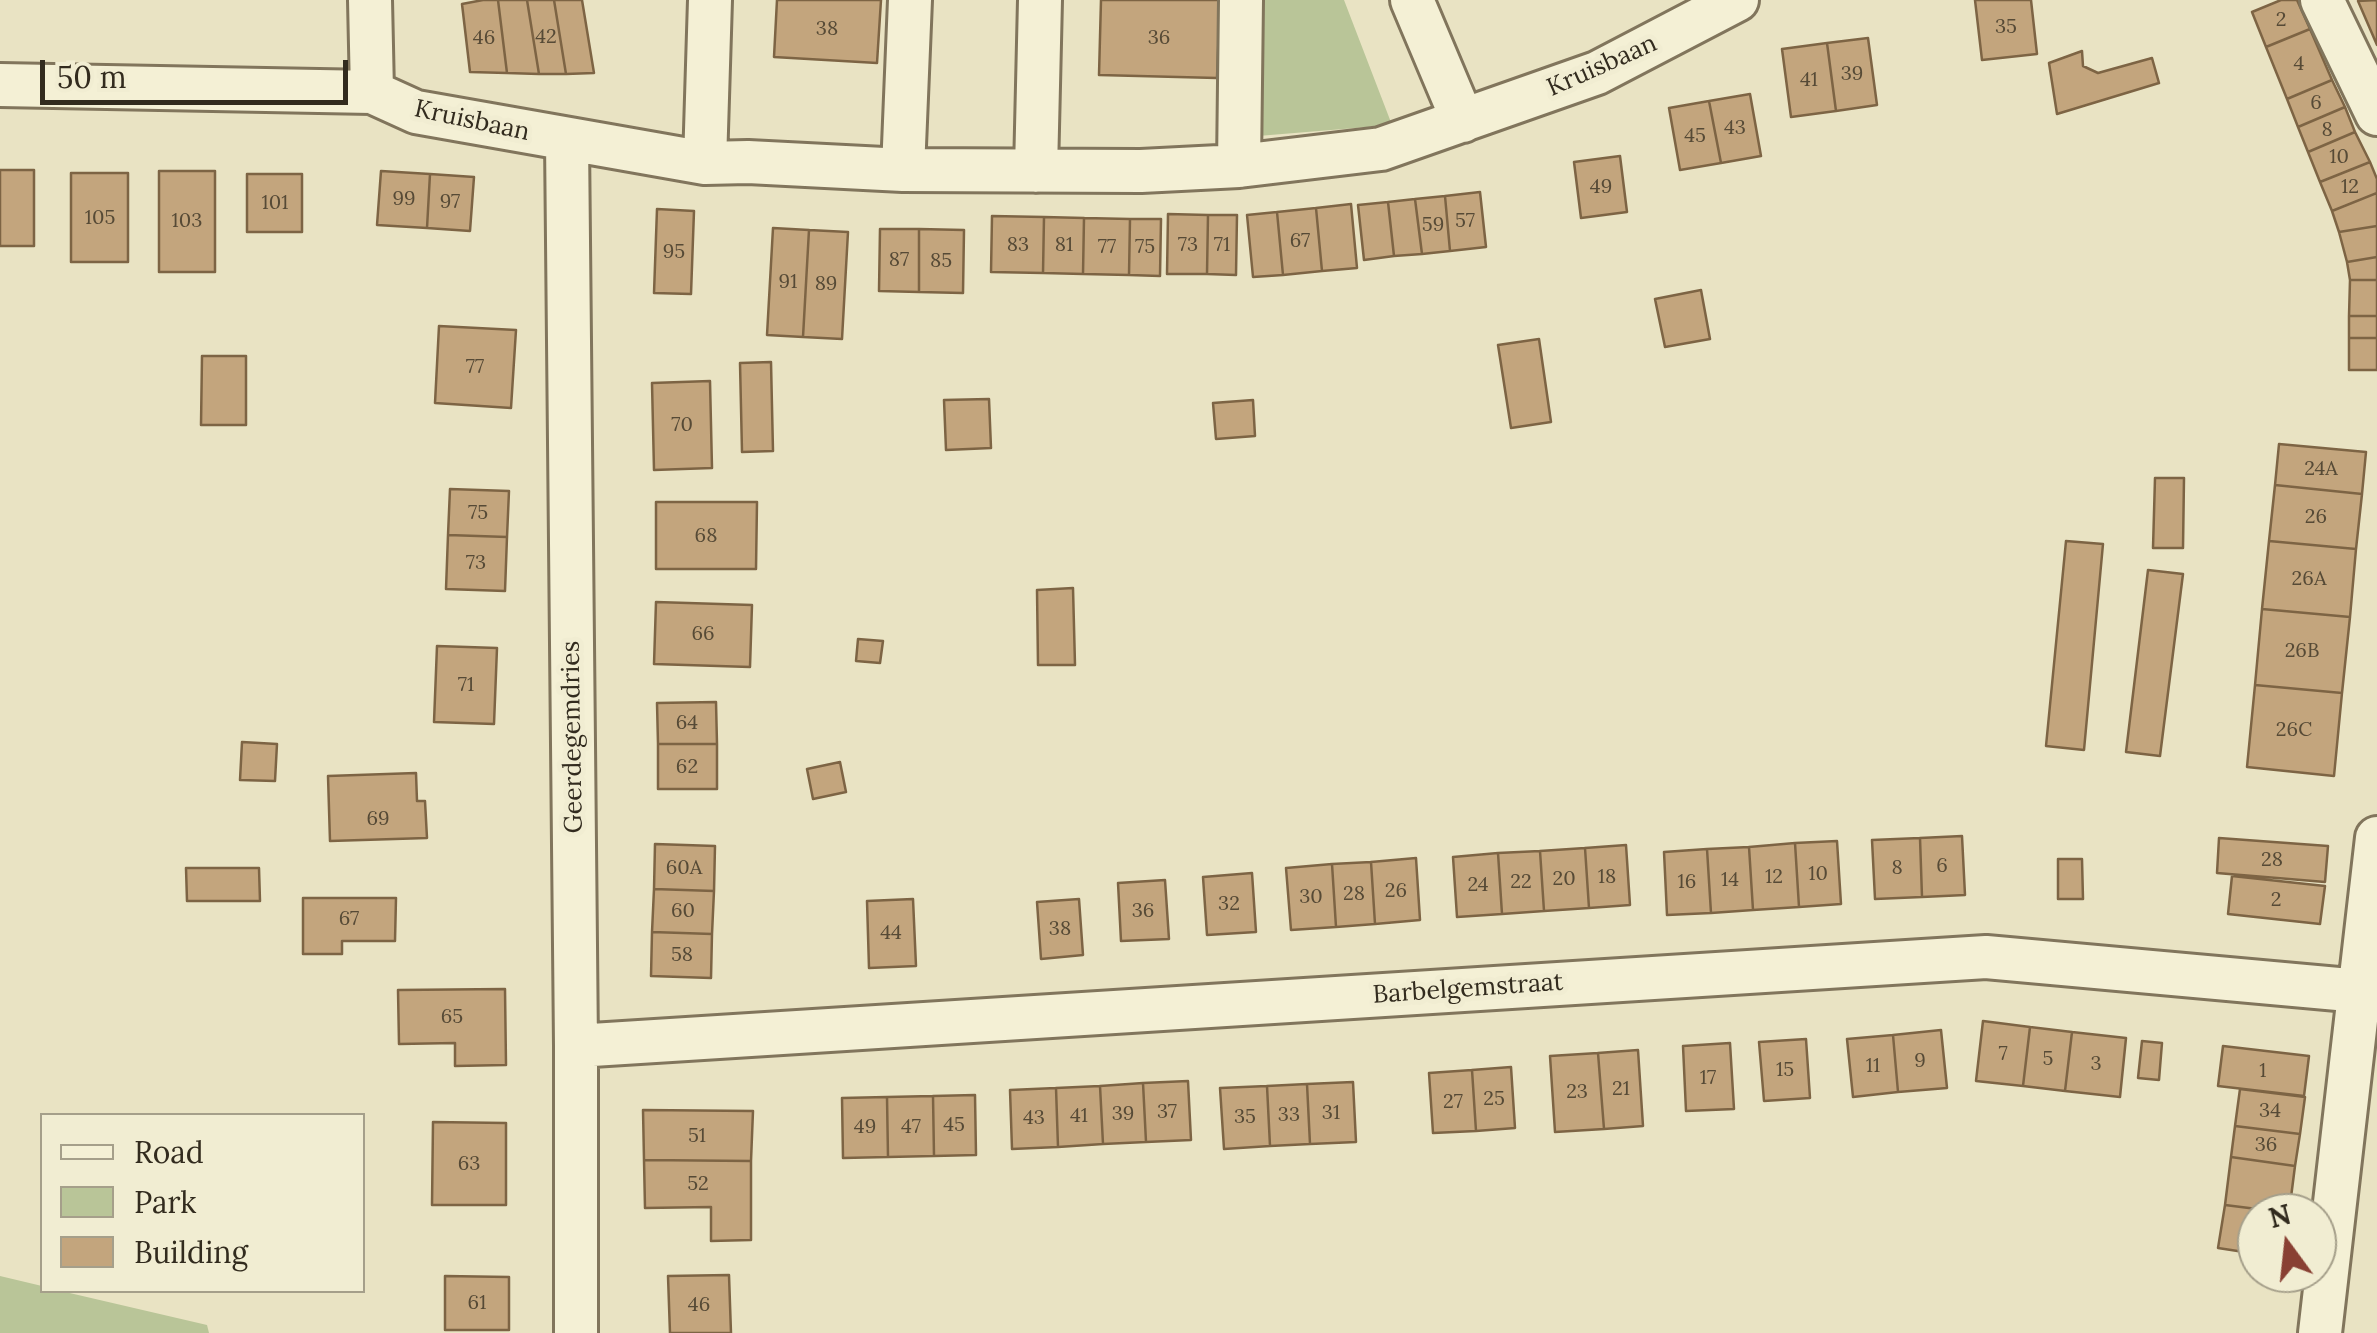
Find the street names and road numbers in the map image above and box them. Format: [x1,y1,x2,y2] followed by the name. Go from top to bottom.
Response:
[1542,29,1662,103] street label: Kruisbaan
[412,94,532,148] street label: Kruisbaan
[556,640,590,834] street label: Geerdegemdries
[1372,967,1564,1011] street label: Barbelgemstraat

